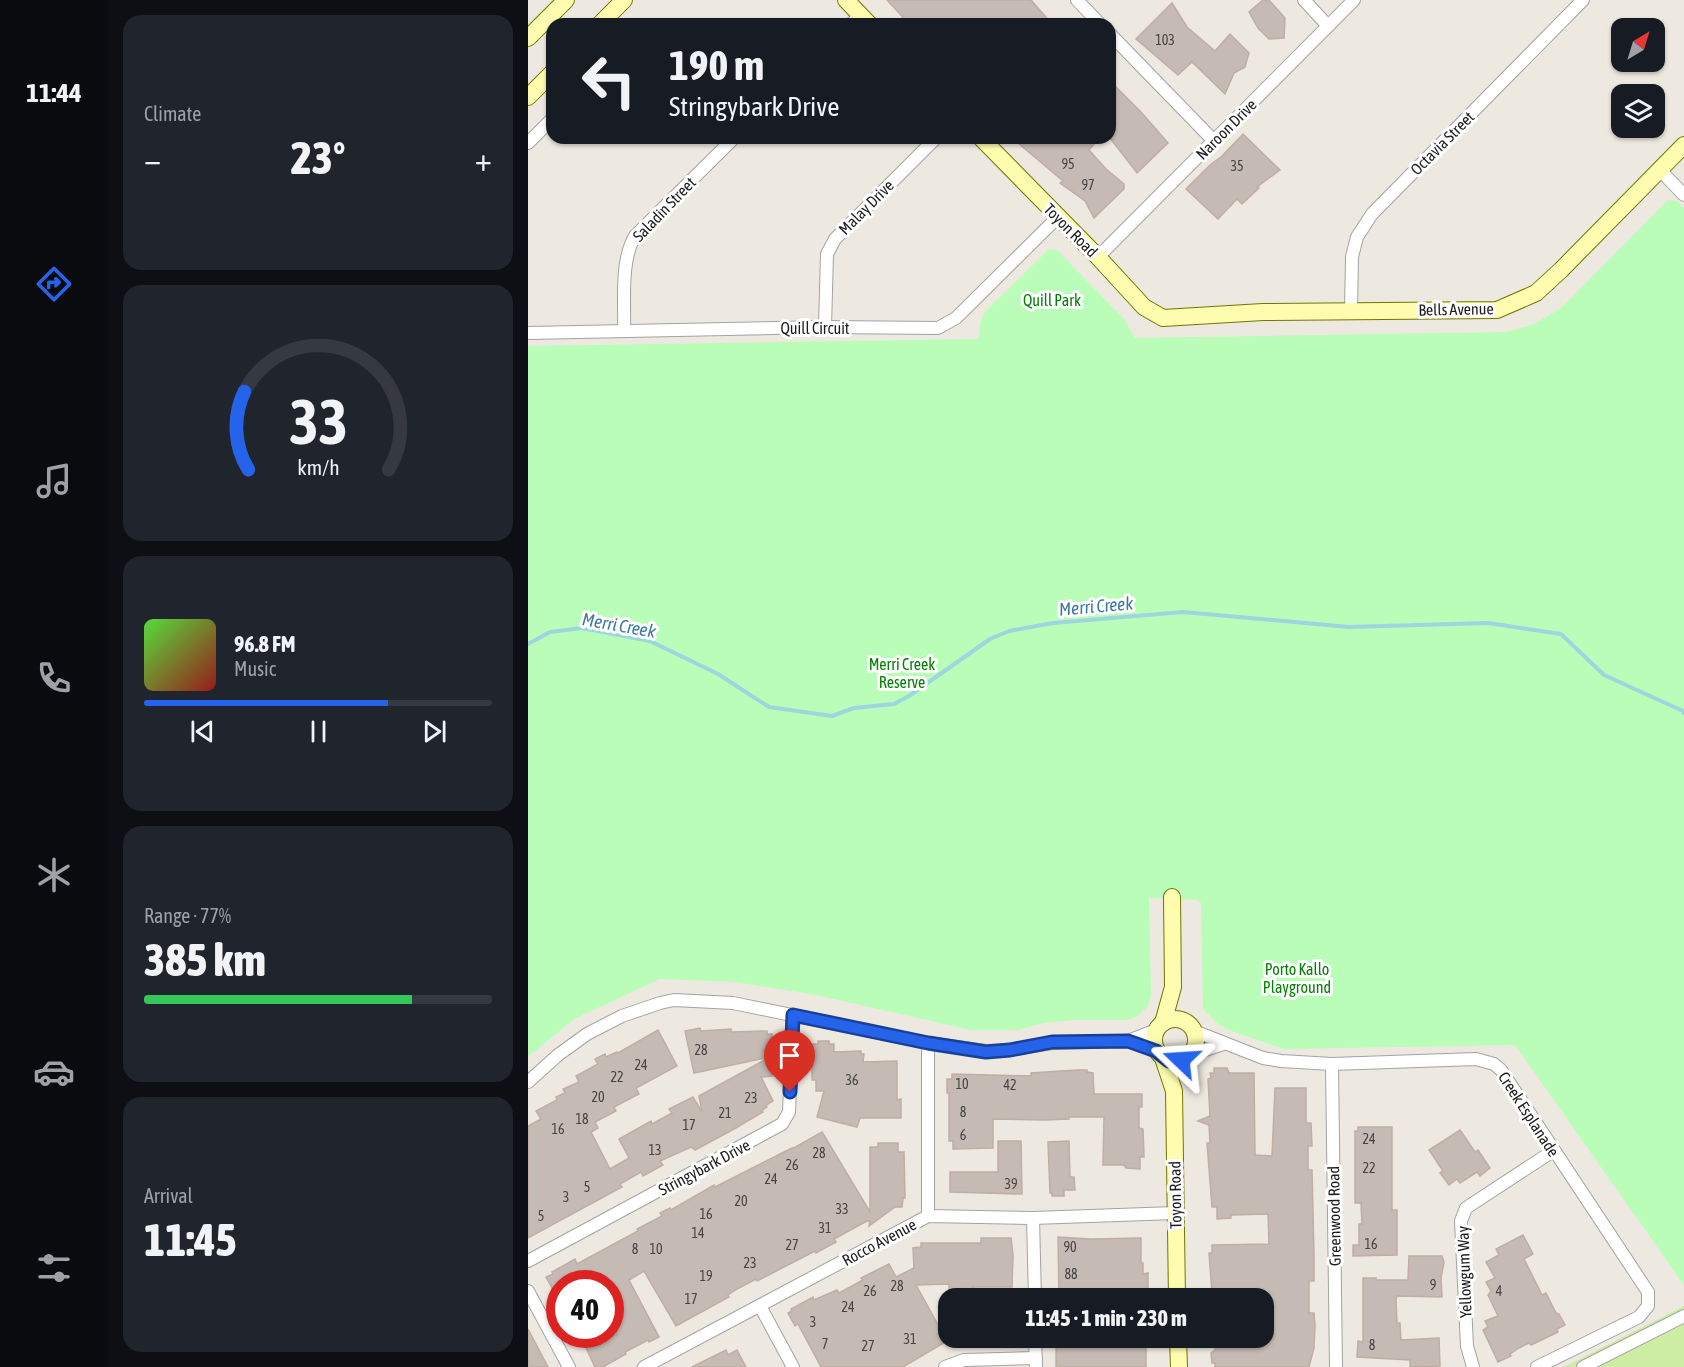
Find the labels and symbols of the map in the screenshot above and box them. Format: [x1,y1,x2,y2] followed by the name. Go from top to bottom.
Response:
[1611,18,1665,72] north arrow
[1155,32,1175,48] house number: 103
[1192,95,1260,163] street label: Naroon Drive
[1407,107,1478,178] street label: Octavia Street
[1061,156,1075,172] house number: 95
[1230,158,1244,174] house number: 35
[629,173,699,245] street label: Saladin Street
[835,176,898,239] street label: Malay Drive
[1081,177,1095,193] house number: 97
[1040,200,1101,261] street label: Toyon Road
[1023,291,1081,309] park label: Quill Park
[1418,299,1494,319] street label: Bells Avenue
[781,319,850,337] street label: Quill Circuit
[1058,592,1135,620] water label: Merri Creek
[581,608,658,642] water label: Merri Creek
[869,655,935,691] park label: Merri Creek Reserve
[1263,960,1331,997] park label: Porto Kallo Playground
[1149,1028,1213,1092] position arrow
[764,1030,815,1092] pin
[694,1042,708,1058] house number: 28
[634,1057,648,1073] house number: 24
[1494,1068,1563,1160] street label: Creek Esplanade
[610,1069,624,1085] house number: 22
[845,1072,859,1088] house number: 36
[955,1076,969,1092] house number: 10
[1003,1077,1017,1093] house number: 42
[591,1089,605,1105] house number: 20
[744,1090,758,1106] house number: 23
[960,1104,967,1120] house number: 8
[718,1105,732,1121] house number: 21
[575,1111,589,1127] house number: 18
[682,1117,696,1133] house number: 17
[551,1121,565,1137] house number: 16
[960,1127,967,1143] house number: 6
[1362,1131,1376,1147] house number: 24
[655,1135,753,1200] street label: Stringybark Drive
[648,1142,662,1158] house number: 13
[812,1145,826,1161] house number: 28
[785,1157,799,1173] house number: 26
[1362,1160,1376,1176] house number: 22
[1165,1161,1186,1229] street label: Toyon Road
[1324,1166,1344,1266] street label: Greenwood Road
[764,1171,778,1187] house number: 24
[1004,1176,1018,1192] house number: 39
[584,1179,590,1195] house number: 5
[563,1189,569,1205] house number: 3
[734,1193,748,1209] house number: 20
[835,1201,849,1217] house number: 33
[699,1206,713,1222] house number: 16
[538,1208,544,1224] house number: 5
[839,1215,919,1269] street label: Rocco Avenue
[818,1220,832,1236] house number: 31
[691,1225,705,1241] house number: 14
[1453,1225,1476,1318] street label: Yellowgum Way
[1364,1236,1378,1252] house number: 16
[785,1237,799,1253] house number: 27
[1063,1239,1077,1255] house number: 90
[632,1241,639,1257] house number: 8
[649,1241,663,1257] house number: 10
[743,1255,757,1271] house number: 23
[1064,1266,1078,1282] house number: 88
[699,1268,713,1284] house number: 19
[546,1270,624,1348] speed limit sign: 40
[1430,1277,1436,1293] house number: 9
[890,1278,904,1294] house number: 28
[863,1283,877,1299] house number: 26
[1496,1283,1503,1299] house number: 4
[684,1291,698,1307] house number: 17
[841,1299,855,1315] house number: 24
[810,1314,816,1330] house number: 3
[903,1331,917,1347] house number: 31
[822,1336,828,1352] house number: 7
[1369,1337,1376,1353] house number: 8
[861,1338,875,1354] house number: 27

